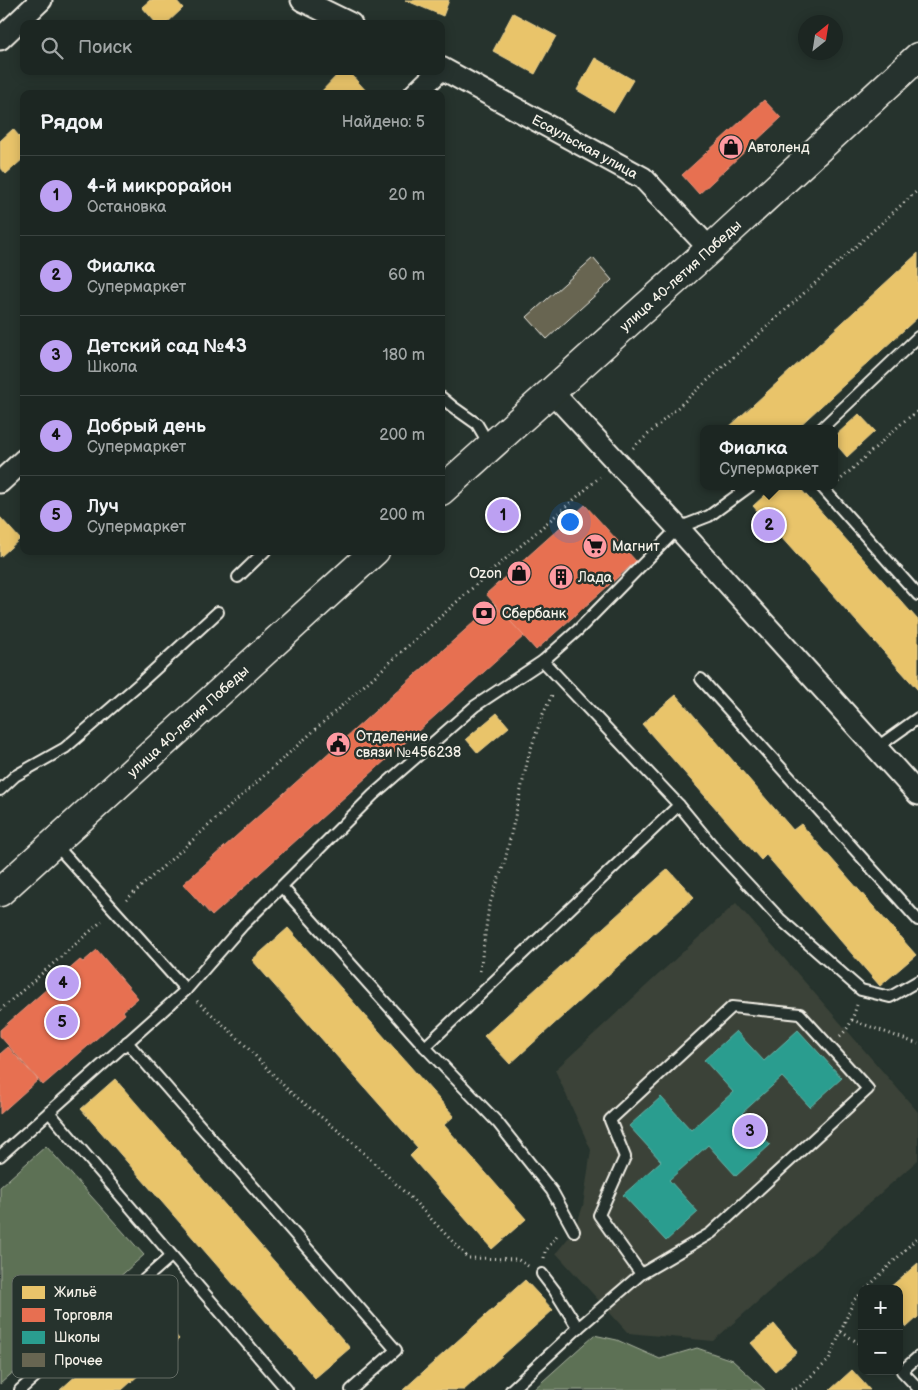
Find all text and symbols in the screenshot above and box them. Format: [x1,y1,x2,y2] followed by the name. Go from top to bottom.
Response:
[798,15,843,60] north arrow
[20,20,445,75] search box
[38,34,66,62] icon: search
[78,36,132,59] text: Поиск
[40,110,103,135] text: Рядом
[529,111,642,183] street label: Есаульская улица
[342,113,425,132] text: Найдено: 5
[718,134,744,160] shop icon: Автоленд
[747,139,810,156] place label: Автоленд
[87,175,232,198] text: 4-й микрорайон
[53,186,59,205] text: 1
[389,186,425,205] text: 20 m
[87,198,166,217] text: Остановка
[616,216,745,335] street label: улица 40-летия Победы
[87,255,155,278] text: Фиалка
[51,266,61,285] text: 2
[388,266,425,285] text: 60 m
[87,278,186,297] text: Супермаркет
[87,335,247,358] text: Детский сад №43
[51,346,61,365] text: 3
[383,346,425,365] text: 180 m
[87,358,137,377] text: Школа
[87,415,206,438] text: Добрый день
[700,425,838,490] popup
[51,426,61,445] text: 4
[379,426,425,445] text: 200 m
[719,437,787,460] text: Фиалка
[87,438,186,457] text: Супермаркет
[719,460,819,479] text: Супермаркет
[87,495,119,518] text: Луч
[487,496,519,534] pin: 1
[51,506,61,525] text: 5
[379,506,425,525] text: 200 m
[753,506,785,544] pin: 2
[557,509,583,535] your location
[87,518,186,537] text: Супермаркет
[582,533,608,559] supermarket icon: Магнит
[612,538,660,555] place label: Магнит
[506,560,532,586] shop icon: Ozon
[548,564,574,590] building icon: Лада
[469,565,502,582] place label: Ozon
[577,569,613,586] place label: Лада
[471,600,497,626] bank icon: Сбербанк
[502,605,567,622] place label: Сбербанк
[124,662,252,781] street label: улица 40-летия Победы
[356,728,461,761] place label: Отделение связи №456238
[325,731,351,757] public building icon: Отделение связи №456238
[47,964,79,1002] pin: 4
[46,1003,78,1041] pin: 5
[734,1112,766,1150] pin: 3
[12,1275,178,1378] legend
[54,1284,97,1301] text: Жильё
[858,1285,903,1375] map controls
[858,1285,903,1330] button: +
[54,1307,113,1324] text: Торговля
[54,1329,100,1346] text: Школы
[858,1330,903,1375] button: −
[54,1352,103,1369] text: Прочее

